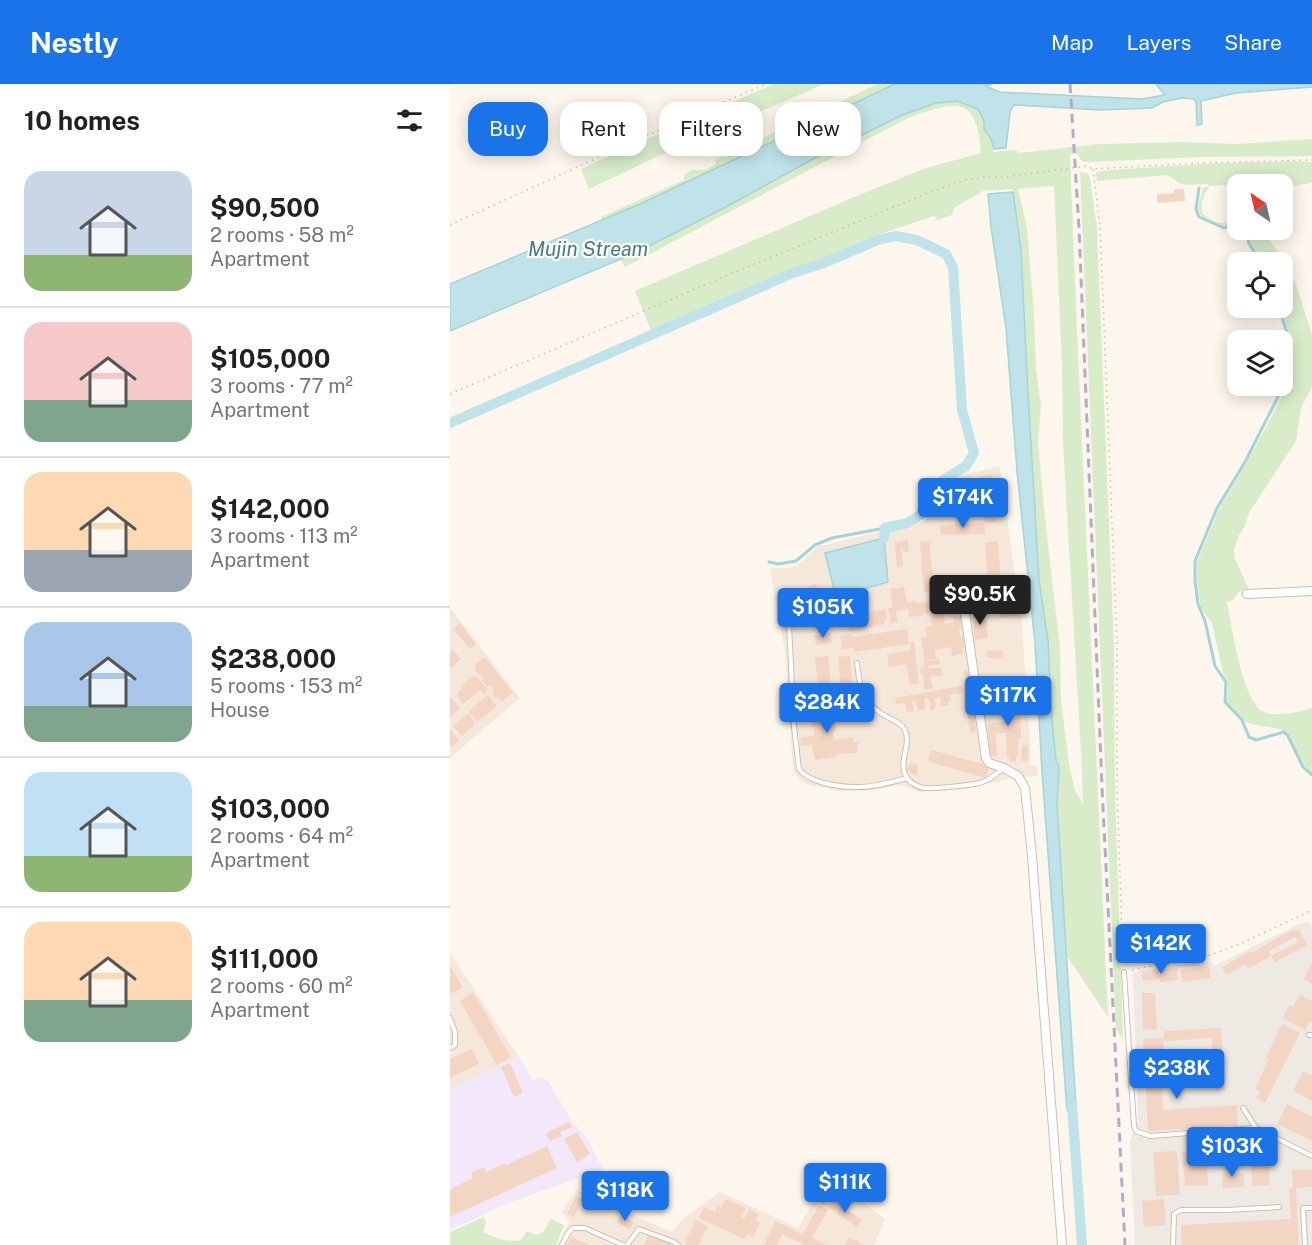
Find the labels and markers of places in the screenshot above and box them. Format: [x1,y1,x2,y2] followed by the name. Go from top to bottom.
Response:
[921,478,1005,529] pin: $174K
[931,575,1029,626] pin: $90.5K
[781,588,865,639] pin: $105K
[966,676,1050,727] pin: $117K
[785,683,869,734] pin: $284K
[1119,924,1203,975] pin: $142K
[1135,1049,1219,1100] pin: $238K
[1190,1127,1274,1178] pin: $103K
[803,1163,887,1214] pin: $111K
[583,1171,667,1222] pin: $118K

